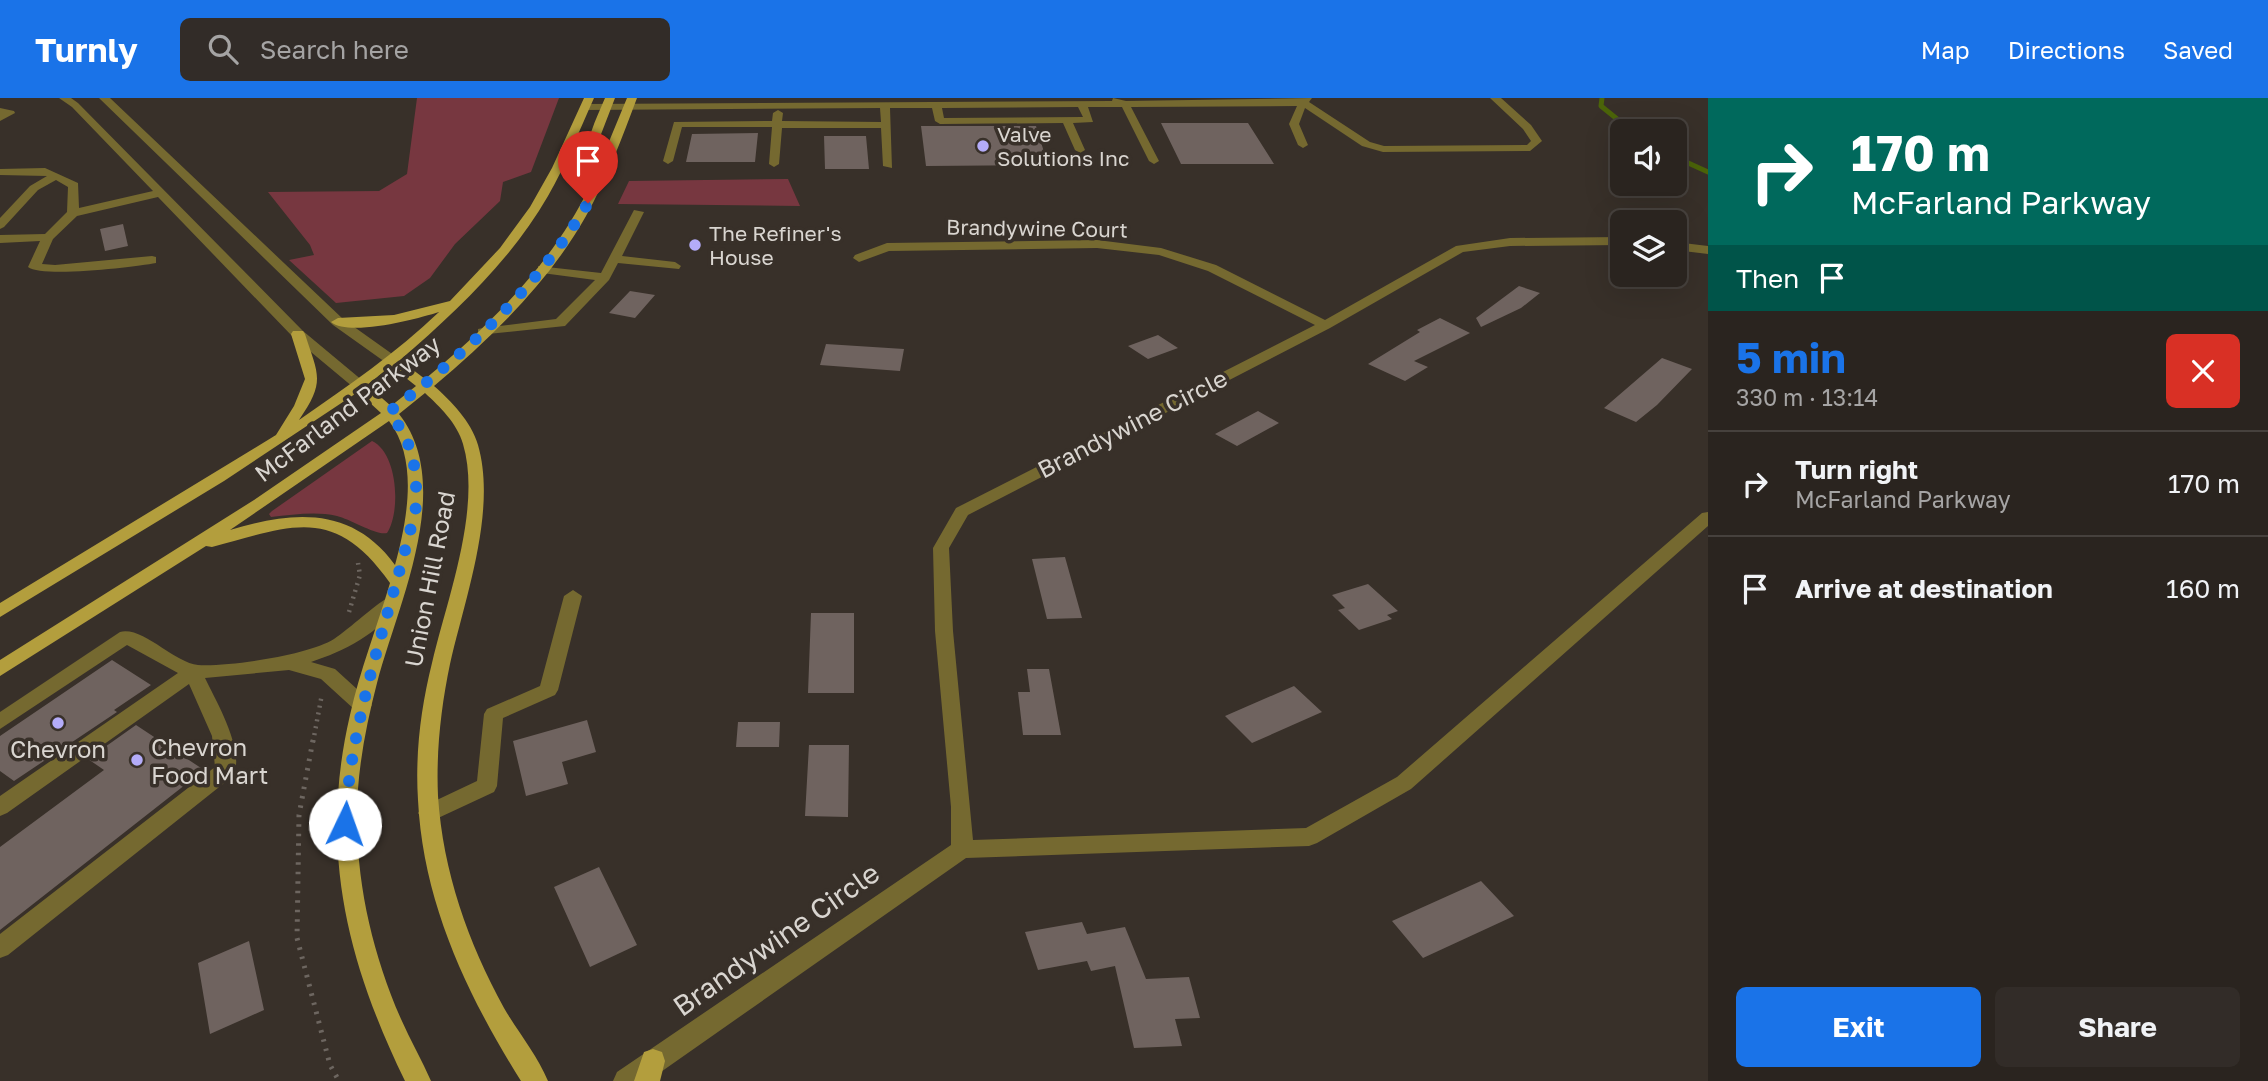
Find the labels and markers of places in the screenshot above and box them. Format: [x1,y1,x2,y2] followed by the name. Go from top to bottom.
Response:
[997,121,1129,171] place label: Valve Solutions Inc
[558,131,618,203] pin
[975,138,991,154] marker: Valve Solutions Inc
[709,220,842,270] place label: The Refiner's House
[687,237,703,253] marker: The Refiner's House
[50,715,66,731] marker: Chevron
[151,732,268,789] place label: Chevron Food Mart
[10,734,106,763] place label: Chevron
[129,752,145,768] marker: Chevron Food Mart

